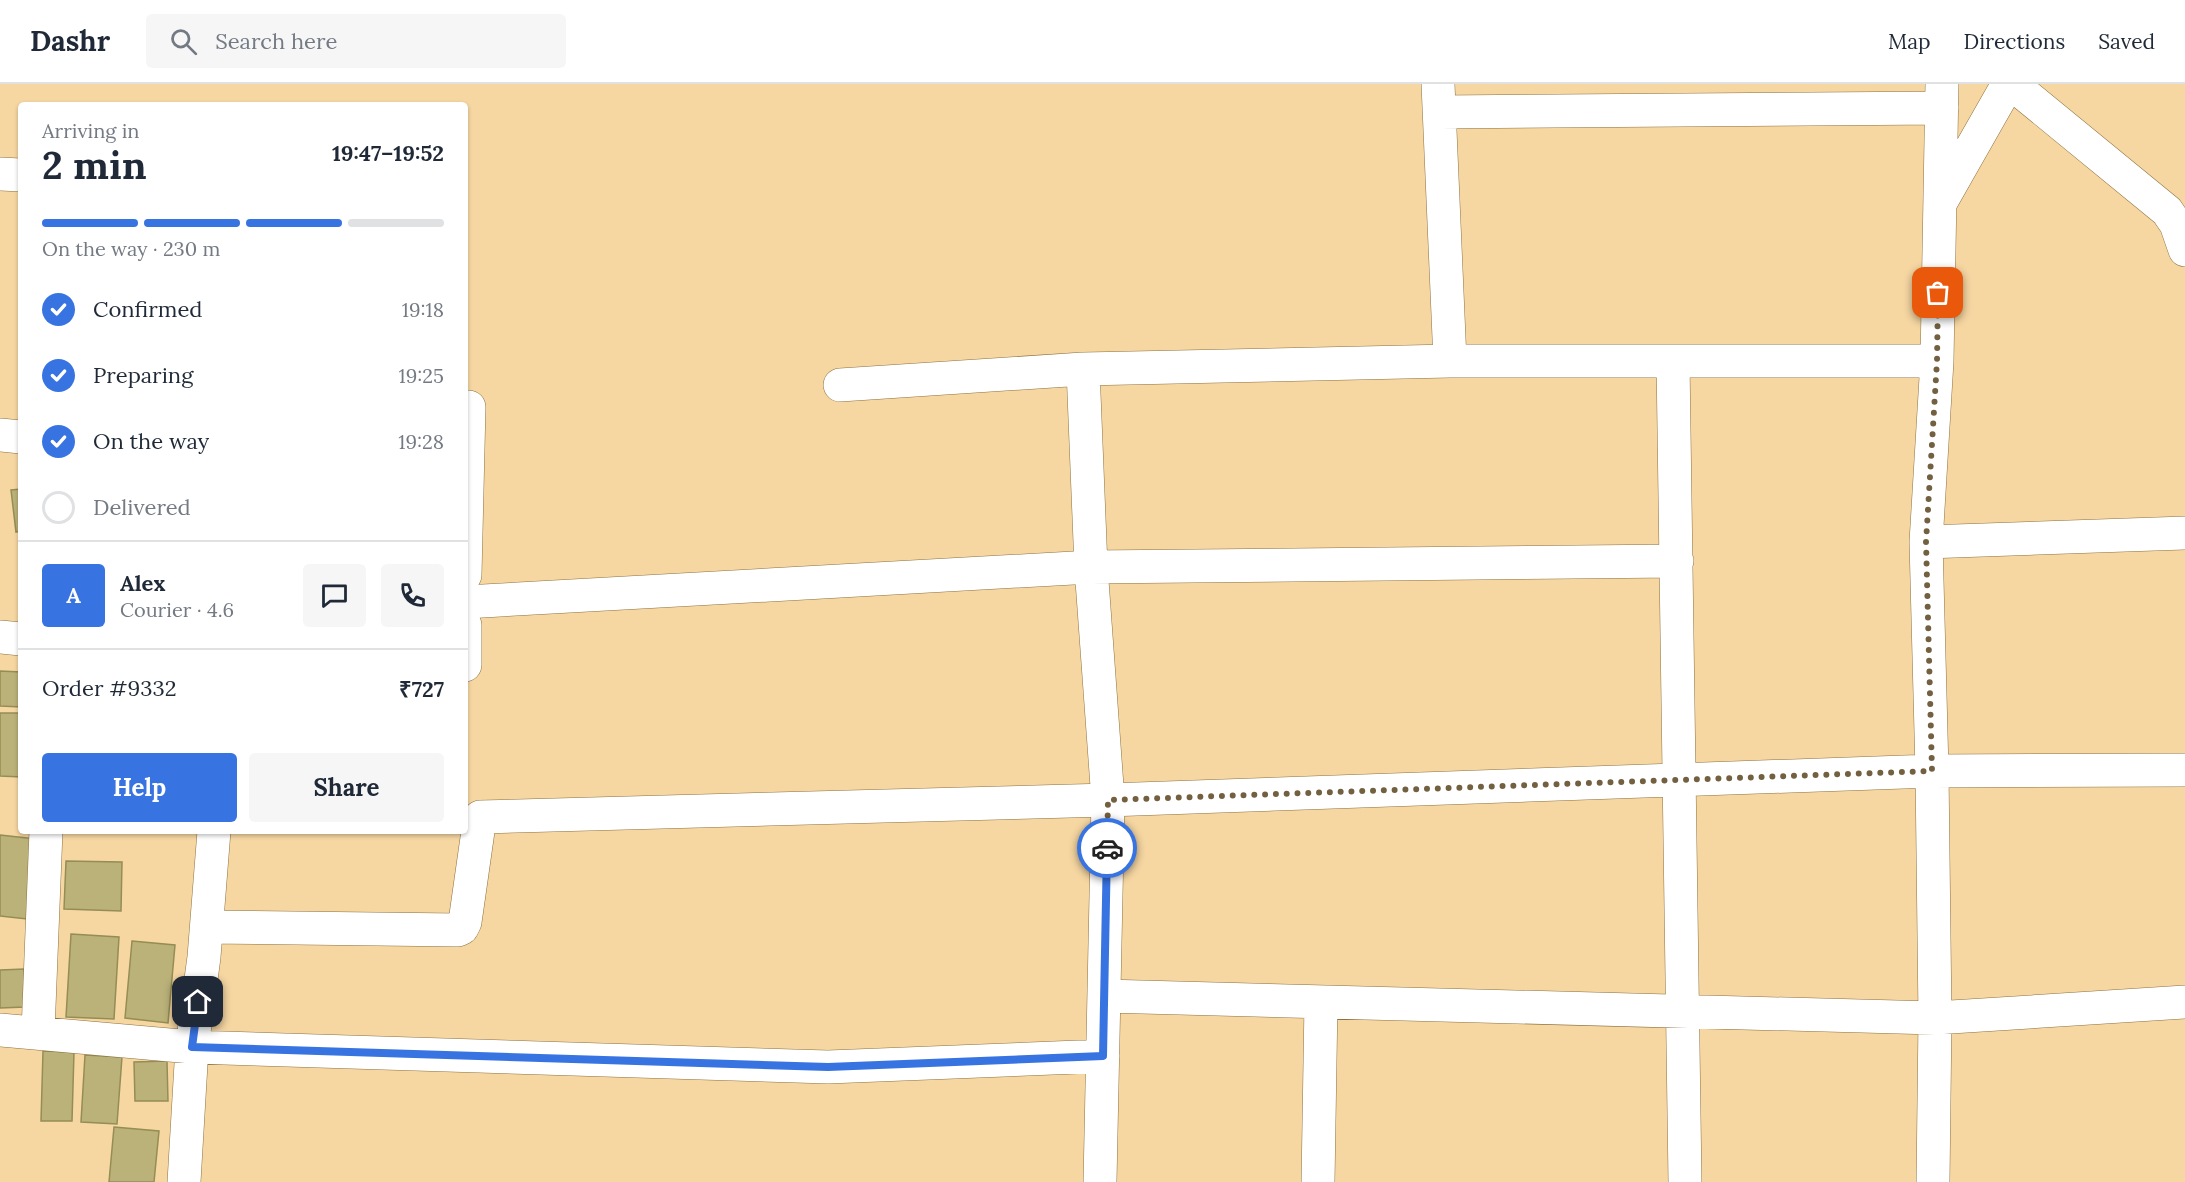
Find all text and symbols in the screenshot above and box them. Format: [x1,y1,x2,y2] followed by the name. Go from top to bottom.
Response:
[146,14,566,68] search box
[30,23,110,59] text: Dashr
[167,25,200,58] icon: search
[215,27,337,55] text: Search here
[1888,28,1931,55] text: Map
[1964,28,2065,55] text: Directions
[2098,28,2155,55] text: Saved
[42,118,139,143] text: Arriving in
[332,139,444,167] text: 19:47–19:52
[42,140,147,190] text: 2 min
[42,236,220,261] text: On the way · 230 m
[1912,267,1963,318] pin
[1921,276,1954,309] icon: bag
[42,293,75,326] icon: check
[93,295,202,323] text: Confirmed
[402,297,444,322] text: 19:18
[42,359,75,392] icon: check
[93,361,193,389] text: Preparing
[399,363,444,388] text: 19:25
[42,425,75,458] icon: check
[93,427,209,455] text: On the way
[398,429,444,454] text: 19:28
[93,493,191,521] text: Delivered
[303,564,366,627] button: chat
[381,564,444,627] button: phone
[120,569,165,597] text: Alex
[66,581,81,609] text: A
[120,597,234,622] text: Courier · 4.6
[42,674,177,702] text: Order #9332
[399,675,444,703] text: ₹727
[42,753,237,822] button: Help
[249,753,444,822] button: Share
[1077,818,1137,878] courier
[1091,832,1124,865] icon: car
[172,976,223,1027] pin
[181,985,214,1018] icon: home

